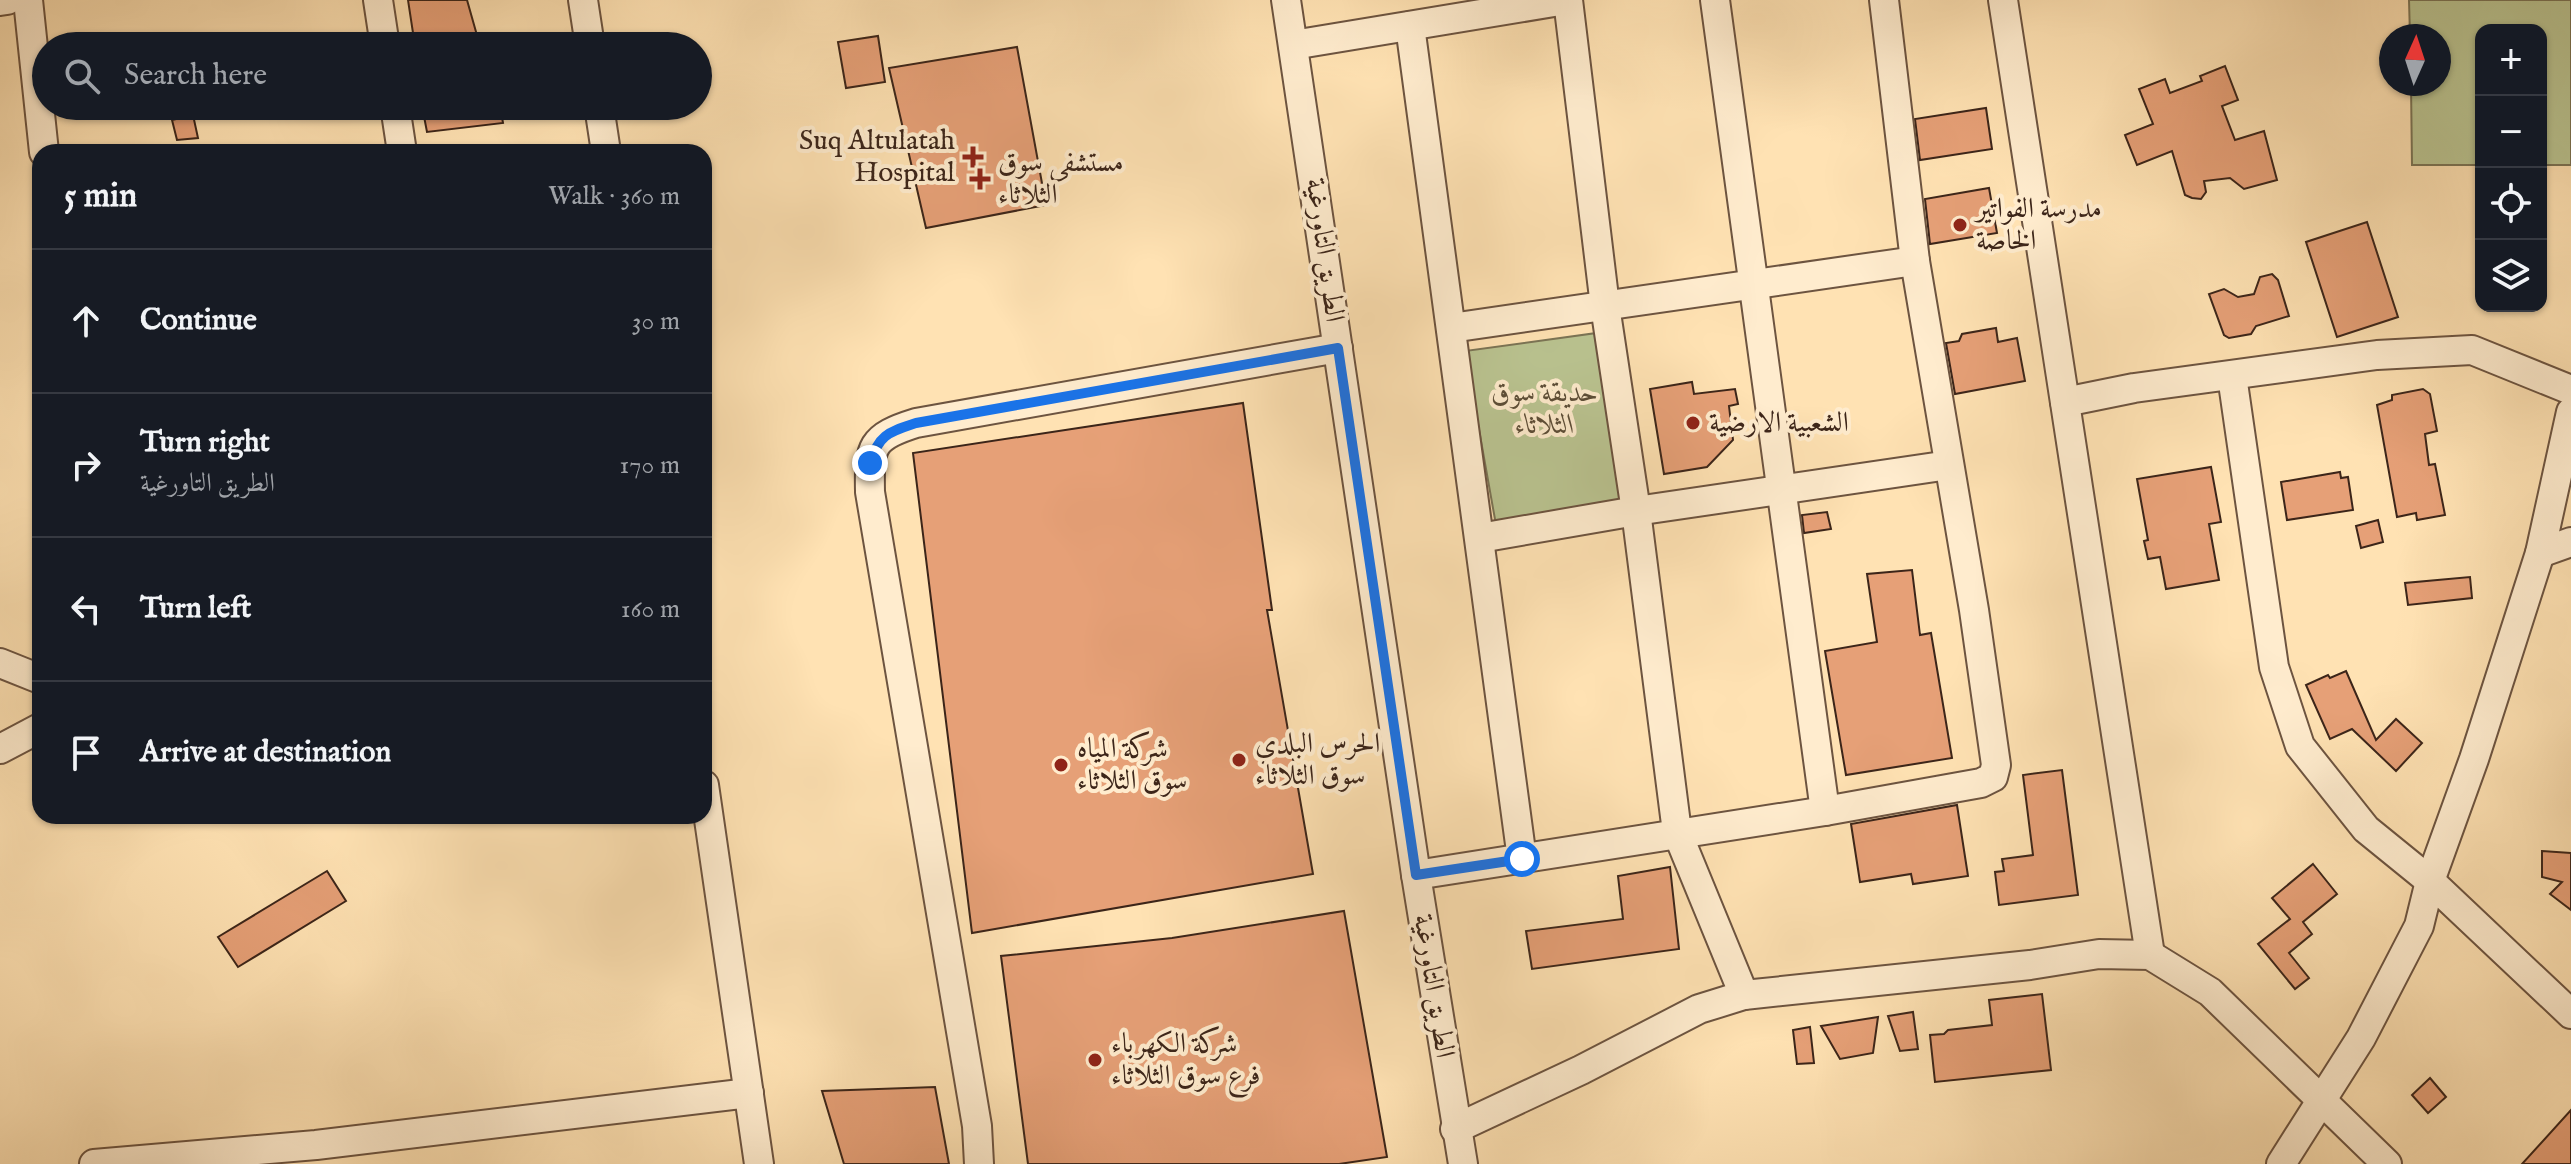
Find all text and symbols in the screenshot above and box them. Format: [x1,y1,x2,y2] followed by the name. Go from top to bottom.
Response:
[2379,24,2451,96] north arrow
[2475,24,2547,312] map controls
[2475,24,2547,96] button: +
[32,32,712,120] search box
[60,54,104,98] icon: search
[124,57,267,95] text: Search here
[2475,96,2547,168] button: −
[799,124,955,191] place label: Suq Altulatah Hospital
[962,146,984,168] marker: Suq Altulatah Hospital
[998,146,1124,213] place label: مستشفى سوق الثلاثاء
[969,168,991,190] marker: مستشفى سوق الثلاثاء
[2475,168,2547,240] button: locate
[64,175,137,218] text: 5 min
[1297,176,1351,324] street label: الطريق التاورغية
[548,180,680,213] text: Walk · 360 m
[1973,192,2102,259] place label: مدرسة الفواتير الخاصة
[1951,216,1969,234] marker: مدرسة الفواتير الخاصة
[2475,240,2547,312] button: layers
[64,299,108,343] icon: ahead
[140,302,257,340] text: Continue
[632,305,680,338] text: 30 m
[1491,376,1599,443] park label: حديقة سوق الثلاثاء
[1709,406,1849,441] place label: الشعبية الارضية
[1684,414,1702,432] marker: الشعبية الارضية
[140,424,270,462] text: Turn right
[64,443,108,487] icon: right
[852,445,888,481] route end
[620,449,680,482] text: 170 m
[140,467,275,500] text: الطريق التاورغية
[64,587,108,631] icon: left
[140,590,251,628] text: Turn left
[621,593,680,626] text: 160 m
[1255,727,1380,794] place label: الحرس البلدي سوق الثلاثاء
[64,731,108,775] icon: arrive
[1077,731,1187,799] place label: شركة المياه سوق الثلاثاء
[140,734,391,772] text: Arrive at destination
[1230,751,1248,769] marker: الحرس البلدي سوق الثلاثاء
[1052,756,1070,774] marker: شركة المياه سوق الثلاثاء
[1504,841,1540,877] route start
[1404,912,1462,1060] street label: الطريق التاورغية
[1111,1026,1261,1098] place label: شركة الكهرباء فرع سوق الثلاثاء
[1086,1051,1104,1069] marker: شركة الكهرباء فرع سوق الثلاثاء

